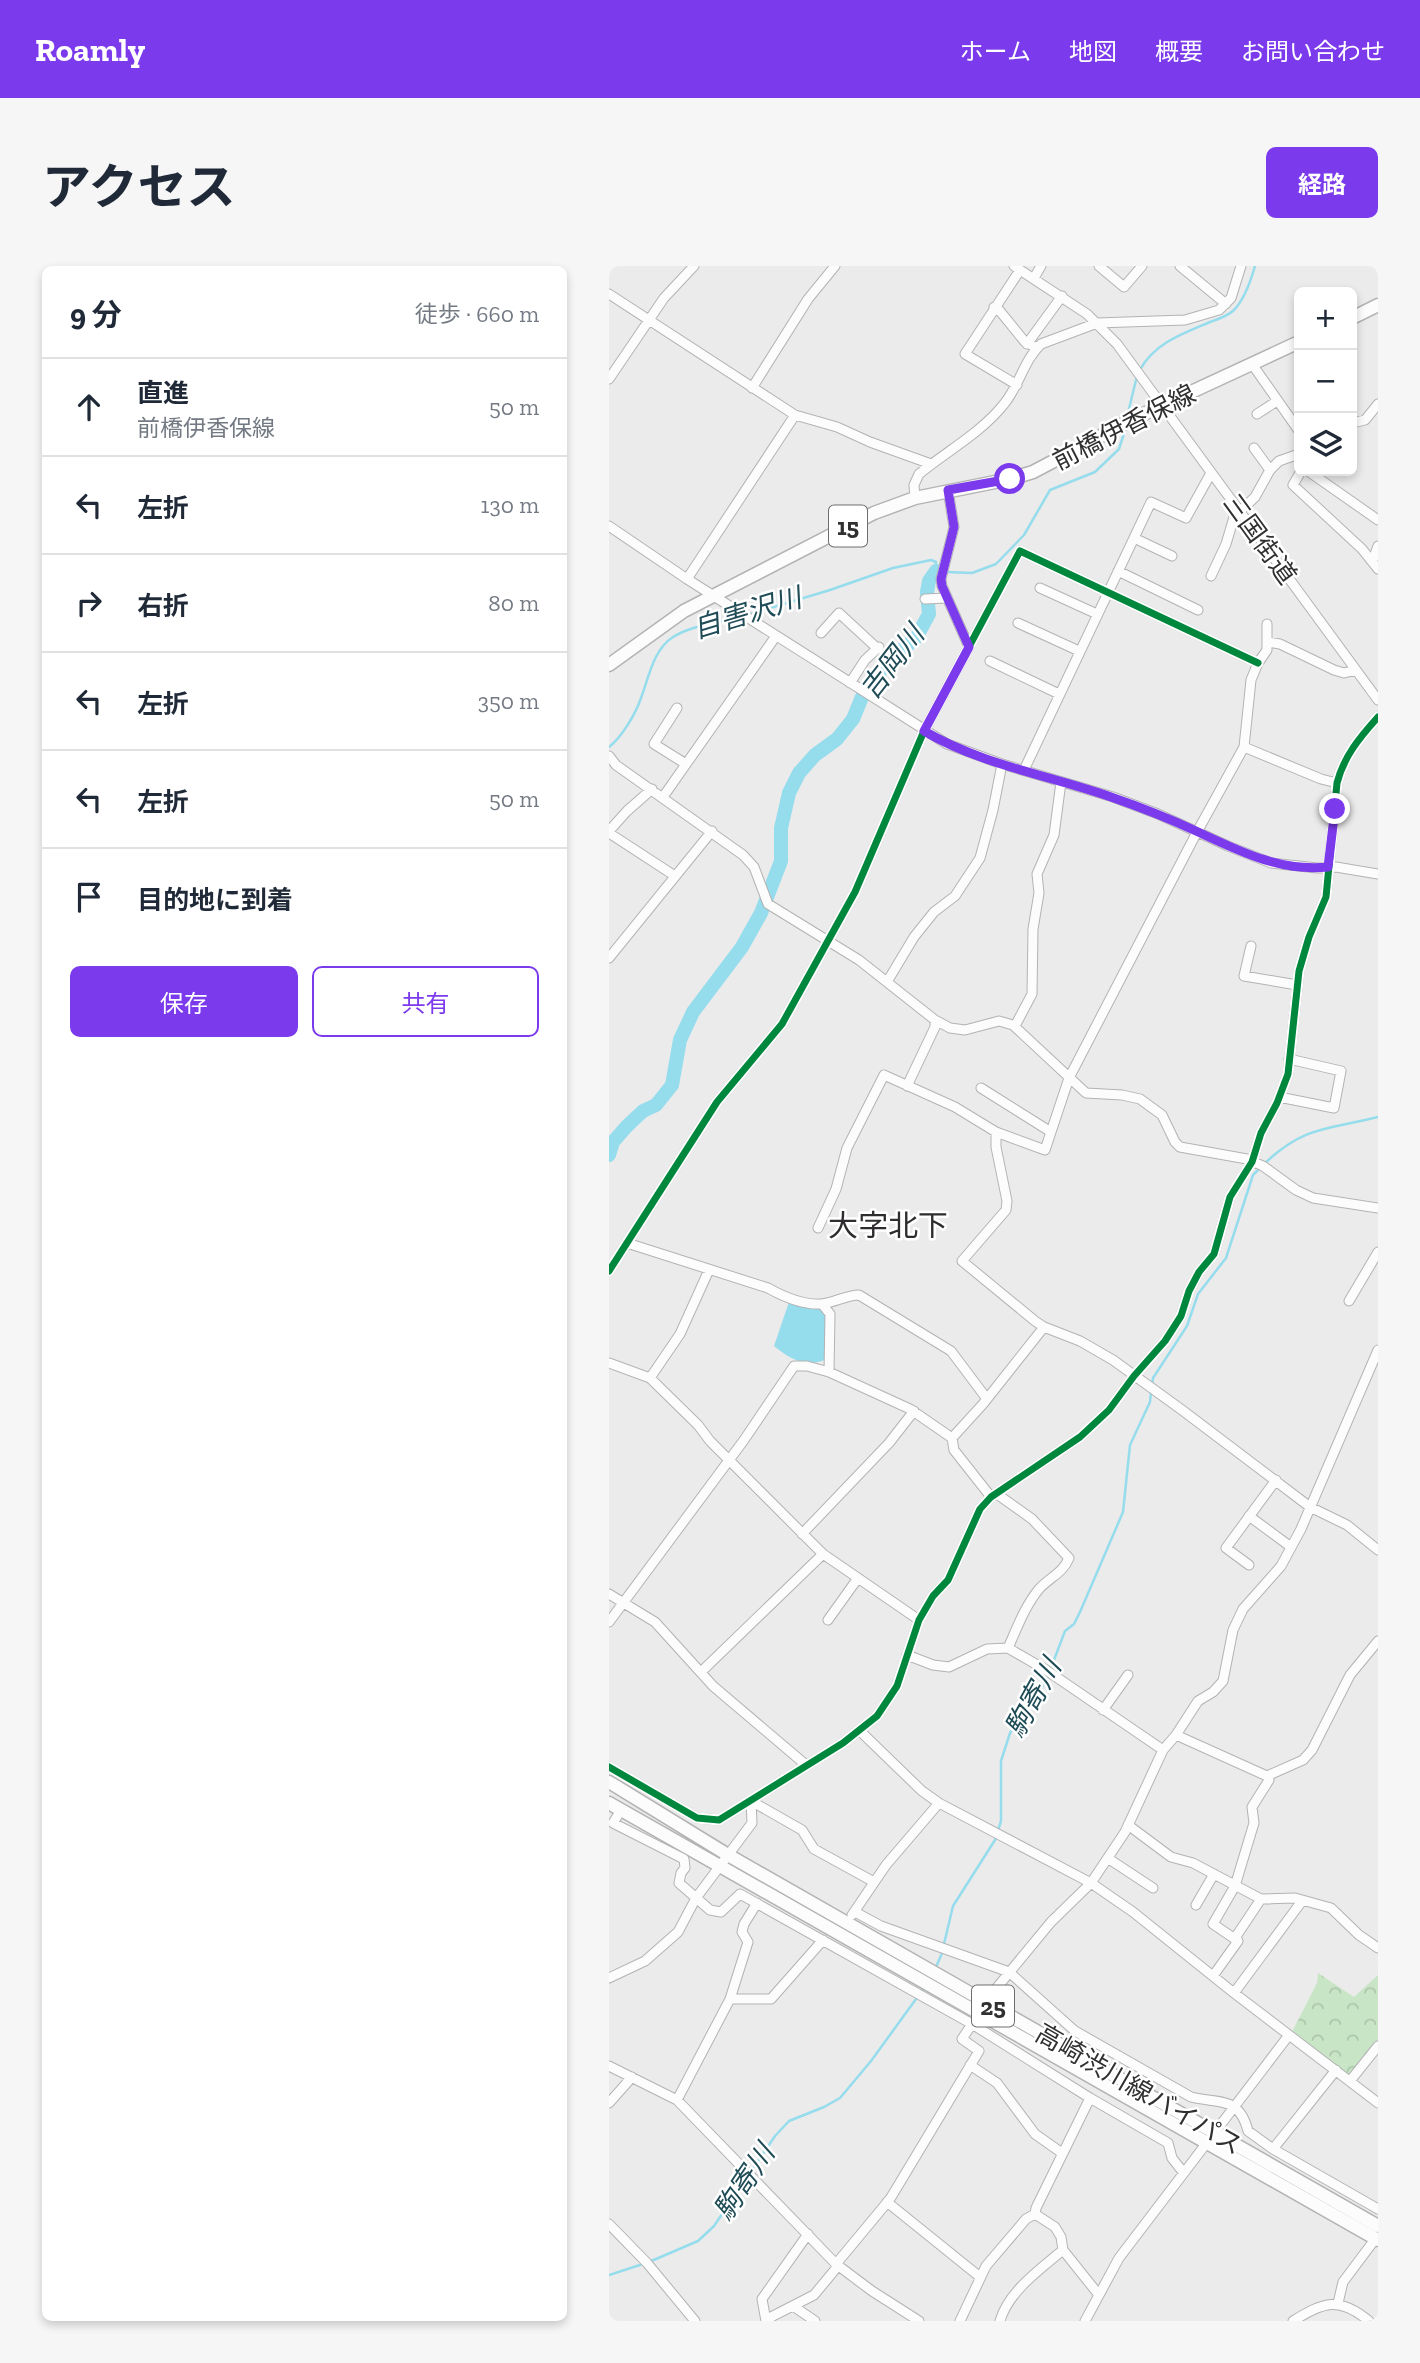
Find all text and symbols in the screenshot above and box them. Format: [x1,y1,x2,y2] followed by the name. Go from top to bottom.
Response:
[35,30,145,69] text: Roamly
[960,37,1031,66] text: ホーム
[1069,37,1117,66] text: 地図
[1155,37,1203,66] text: 概要
[1241,37,1385,66] text: お問い合わせ
[1266,147,1378,218] button: 経路
[42,158,236,217] text: アクセス
[1294,287,1357,476] map controls
[1294,287,1357,350] button: +
[70,297,122,333] text: 9 分
[415,300,539,328] text: 徒歩 · 660 m
[1294,350,1357,413] button: −
[137,377,189,409] text: 直進
[1047,377,1201,477] street label: 前橋伊香保線
[70,388,108,426] icon: ahead
[489,393,539,421] text: 50 m
[1294,413,1357,476] button: layers
[137,414,275,442] text: 前橋伊香保線
[994,463,1025,494] route start
[70,486,108,524] icon: left
[1216,488,1304,590] street label: 三国街道
[481,491,539,519] text: 130 m
[137,492,189,524] text: 左折
[829,506,867,547] road number: 15
[689,580,808,645] water label: 自害沢川
[70,584,108,622] icon: right
[488,589,539,617] text: 80 m
[137,590,189,622] text: 右折
[853,616,933,705] water label: 吉岡川
[70,682,108,720] icon: left
[478,687,539,715] text: 350 m
[137,688,189,720] text: 左折
[70,780,108,818] icon: left
[489,785,539,813] text: 50 m
[137,786,189,818] text: 左折
[1319,793,1350,824] route end
[70,878,108,916] icon: arrive
[137,884,293,916] text: 目的地に到着
[70,966,298,1037] button: 保存
[312,966,539,1037] button: 共有
[828,1208,948,1244] district label: 大字北下
[998,1651,1069,1743] water label: 駒寄川
[972,1986,1014,2026] road number: 25
[1030,2017,1248,2161] street label: 高崎渋川線バイパス
[707,2135,783,2226] water label: 駒寄川

